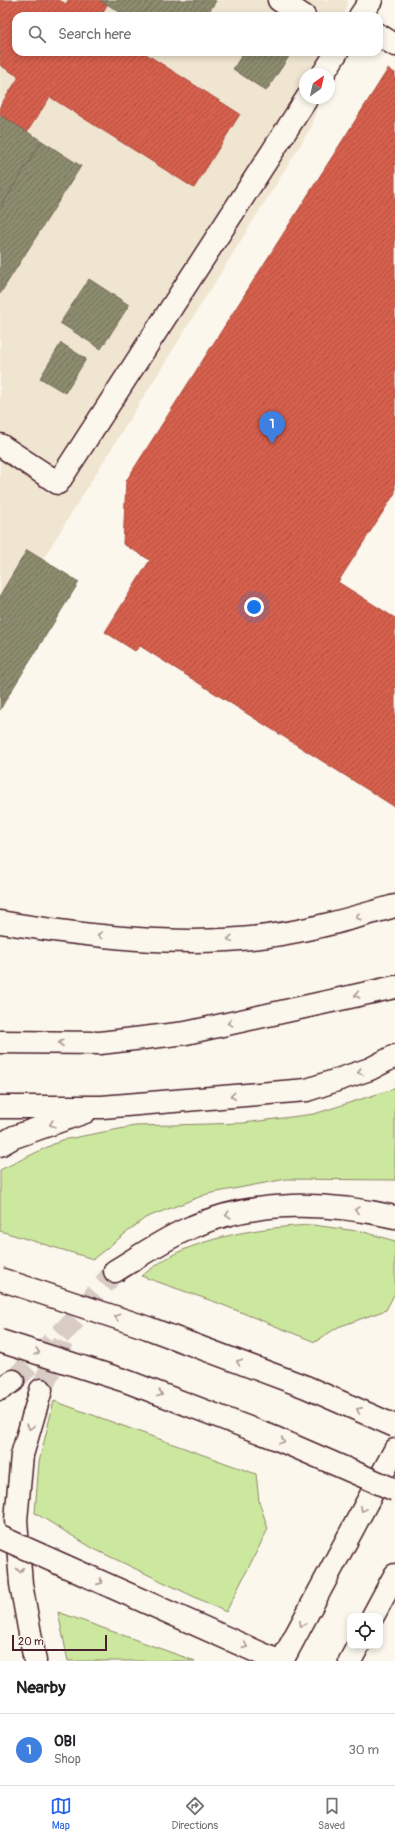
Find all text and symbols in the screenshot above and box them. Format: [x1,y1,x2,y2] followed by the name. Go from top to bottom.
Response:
[12,12,383,56] search box
[26,23,48,45] icon: search
[58,25,131,44] text: Search here
[299,68,335,104] north arrow
[259,411,285,444] pin: 1
[244,597,264,617] your location
[354,912,361,921] one-way arrow
[97,931,103,940] one-way arrow
[227,935,233,944] one-way arrow
[354,991,360,999] one-way arrow
[227,1019,233,1027] one-way arrow
[58,1039,64,1047] one-way arrow
[356,1068,363,1076] one-way arrow
[230,1092,236,1101] one-way arrow
[48,1119,55,1128] one-way arrow
[354,1206,360,1215] one-way arrow
[224,1210,231,1219] one-way arrow
[113,1313,120,1322] one-way arrow
[34,1348,41,1356] one-way arrow
[235,1358,242,1366] one-way arrow
[157,1389,164,1397] one-way arrow
[356,1407,364,1415] one-way arrow
[26,1424,35,1431] one-way arrow
[277,1436,285,1444] one-way arrow
[361,1505,368,1512] one-way arrow
[15,1567,24,1573] one-way arrow
[96,1577,104,1585] one-way arrow
[347,1613,383,1649] map controls
[347,1613,383,1649] button: locate
[300,1620,307,1627] one-way arrow
[12,1633,107,1652] scale bar
[18,1635,44,1648] text: 20 m
[241,1641,249,1649] one-way arrow
[16,1677,65,1698] text: Nearby
[54,1732,76,1751] text: OBI
[26,1742,32,1758] text: 1
[349,1742,379,1758] text: 30 m
[54,1751,81,1767] text: Shop
[50,1795,72,1832] tab: Map
[172,1795,218,1832] tab: Directions
[318,1795,345,1832] tab: Saved

